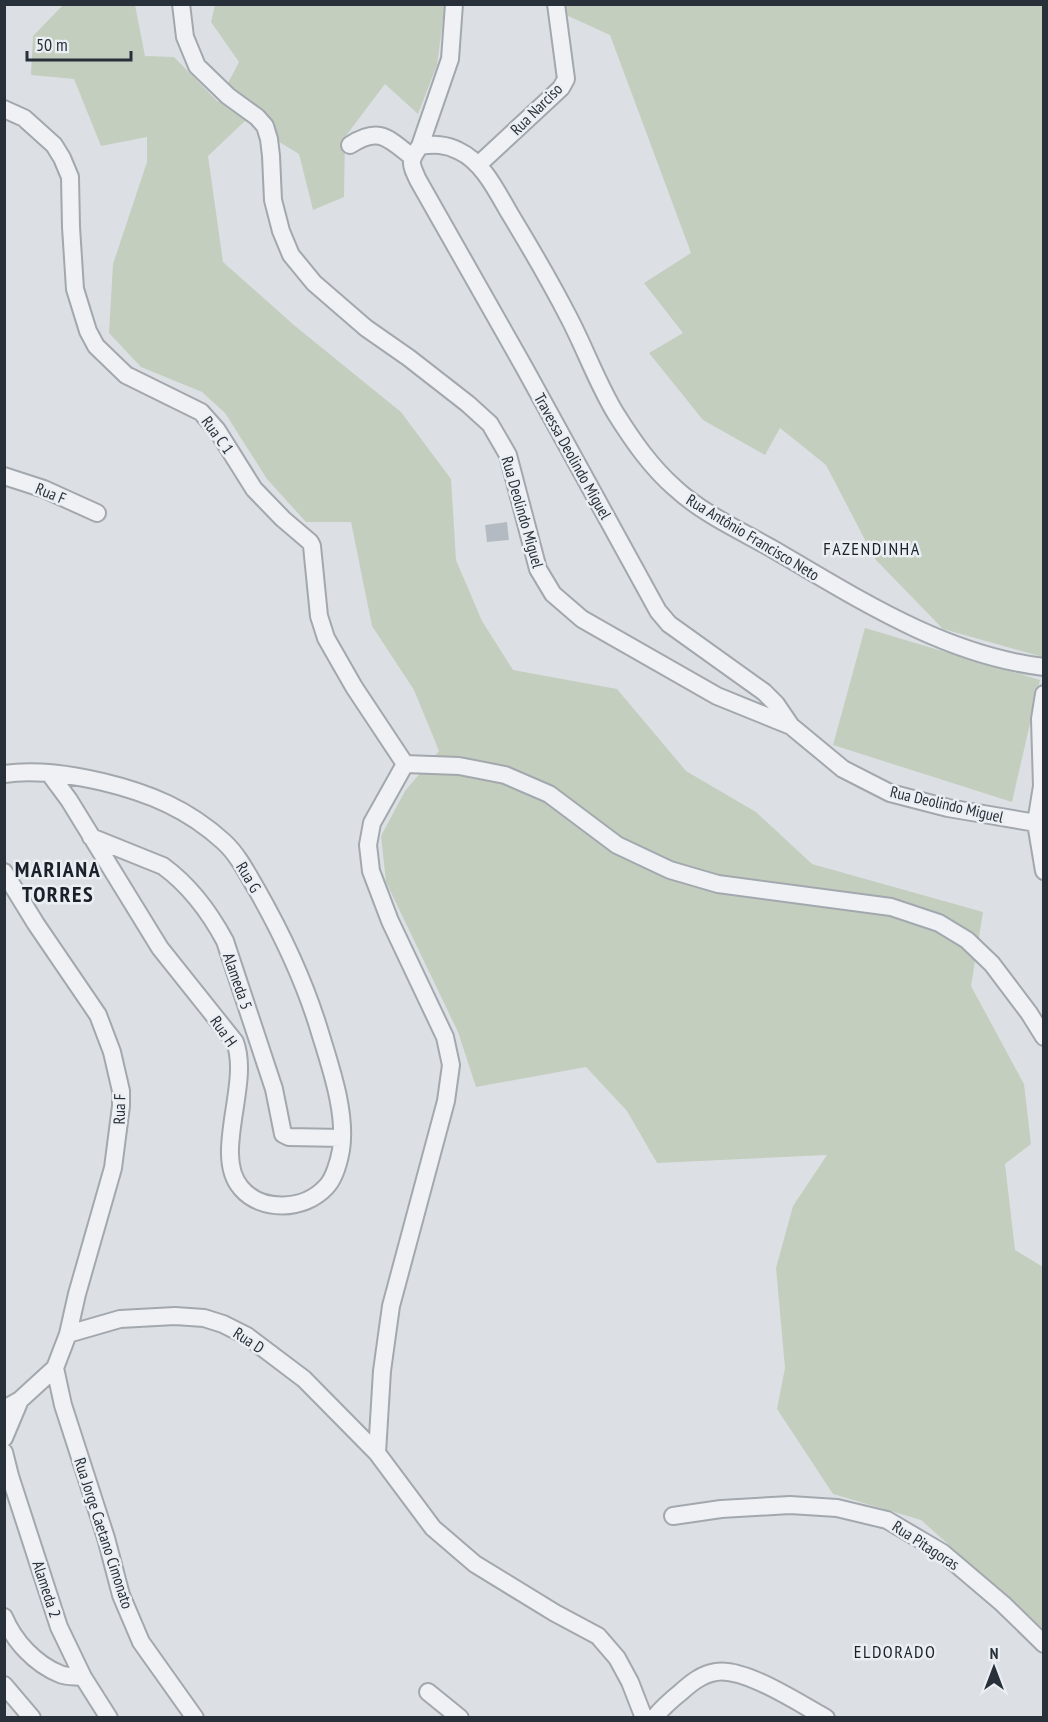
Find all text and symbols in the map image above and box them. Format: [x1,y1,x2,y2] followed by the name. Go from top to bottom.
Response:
[27,24,130,62] scale bar
[36,33,68,56] text: 50 m
[506,79,566,139] street label: Rua Narciso
[530,389,616,523] street label: Travessa Deolindo Miguel
[198,412,238,458] street label: Rua C 1
[497,454,549,571] street label: Rua Deolindo Miguel
[33,478,69,508] street label: Rua F
[683,489,823,585] street label: Rua Antônio Francisco Neto
[823,537,921,560] district label: FAZENDINHA
[888,781,1006,827] street label: Rua Deolindo Miguel
[15,855,101,908] district label: MARIANA TORRES
[232,858,266,896] street label: Rua G
[219,950,257,1012] street label: Alameda 5
[206,1012,242,1050] street label: Rua H
[109,1093,129,1125] street label: Rua F
[230,1323,268,1357] street label: Rua D
[70,1455,138,1611] street label: Rua Jorge Caetano Cimonato
[889,1516,963,1574] street label: Rua Pitagoras
[28,1558,66,1620] street label: Alameda 2
[964,1638,1024,1698] north arrow
[854,1640,936,1663] district label: ELDORADO
[990,1643,998,1663] text: N

